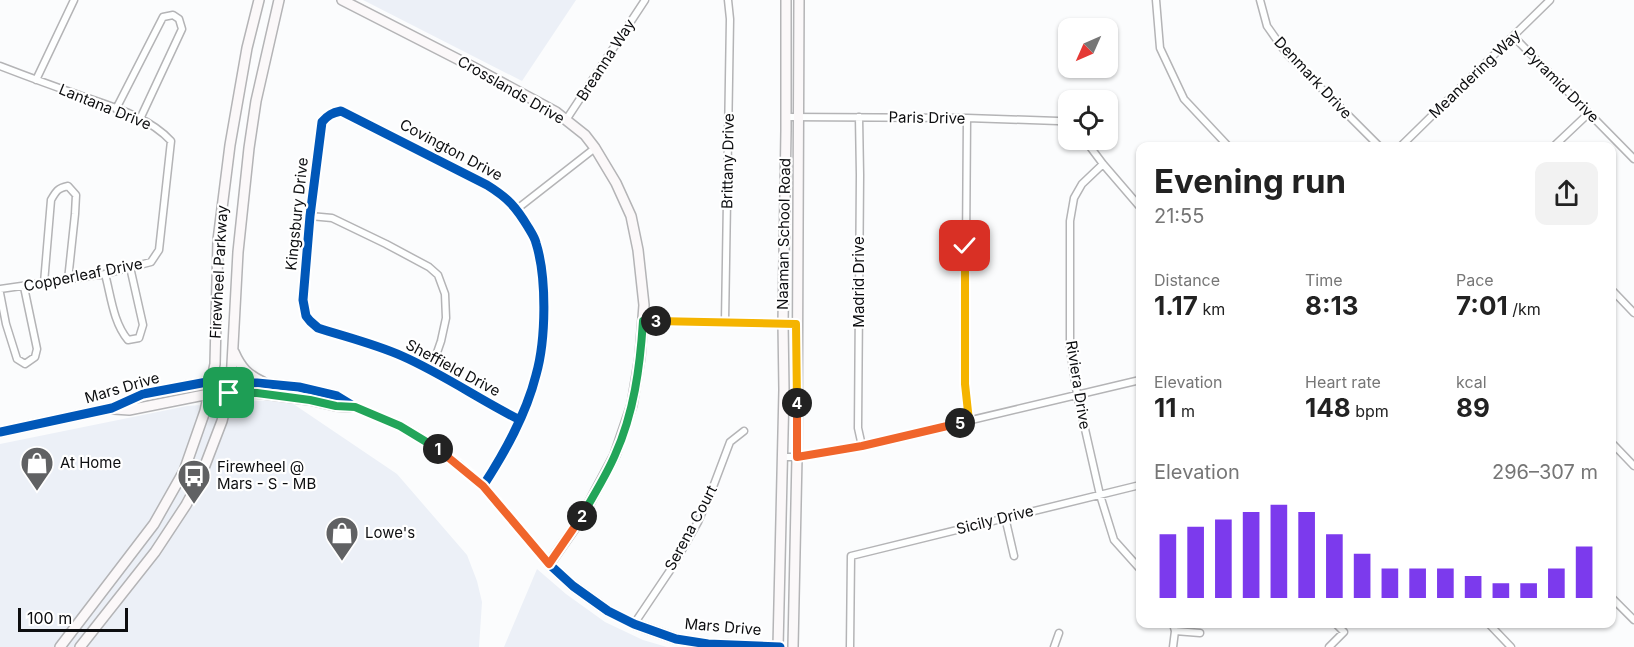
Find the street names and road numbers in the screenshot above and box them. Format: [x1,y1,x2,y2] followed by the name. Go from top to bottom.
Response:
[572,15,639,104] street label: Breanna Way
[1425,25,1525,122] street label: Meandering Way
[1270,33,1356,123] street label: Denmark Drive
[1519,43,1603,127] street label: Pyramid Drive
[454,51,568,128] street label: Crosslands Drive
[56,79,154,134] street label: Lantana Drive
[888,107,966,128] street label: Paris Drive
[717,113,738,209] street label: Brittany Drive
[397,114,506,185] street label: Covington Drive
[281,156,312,271] street label: Kingsbury Drive
[773,158,794,310] street label: Naaman School Road
[206,204,232,339] street label: Firewheel Parkway
[849,236,868,328] street label: Madrid Drive
[22,254,144,295] street label: Copperleaf Drive
[403,335,504,400] street label: Sheffield Drive
[1062,339,1095,431] street label: Riviera Drive
[82,368,161,407] street label: Mars Drive
[660,482,721,574] street label: Serena Court
[954,501,1036,538] street label: Sicily Drive
[684,614,762,639] street label: Mars Drive

